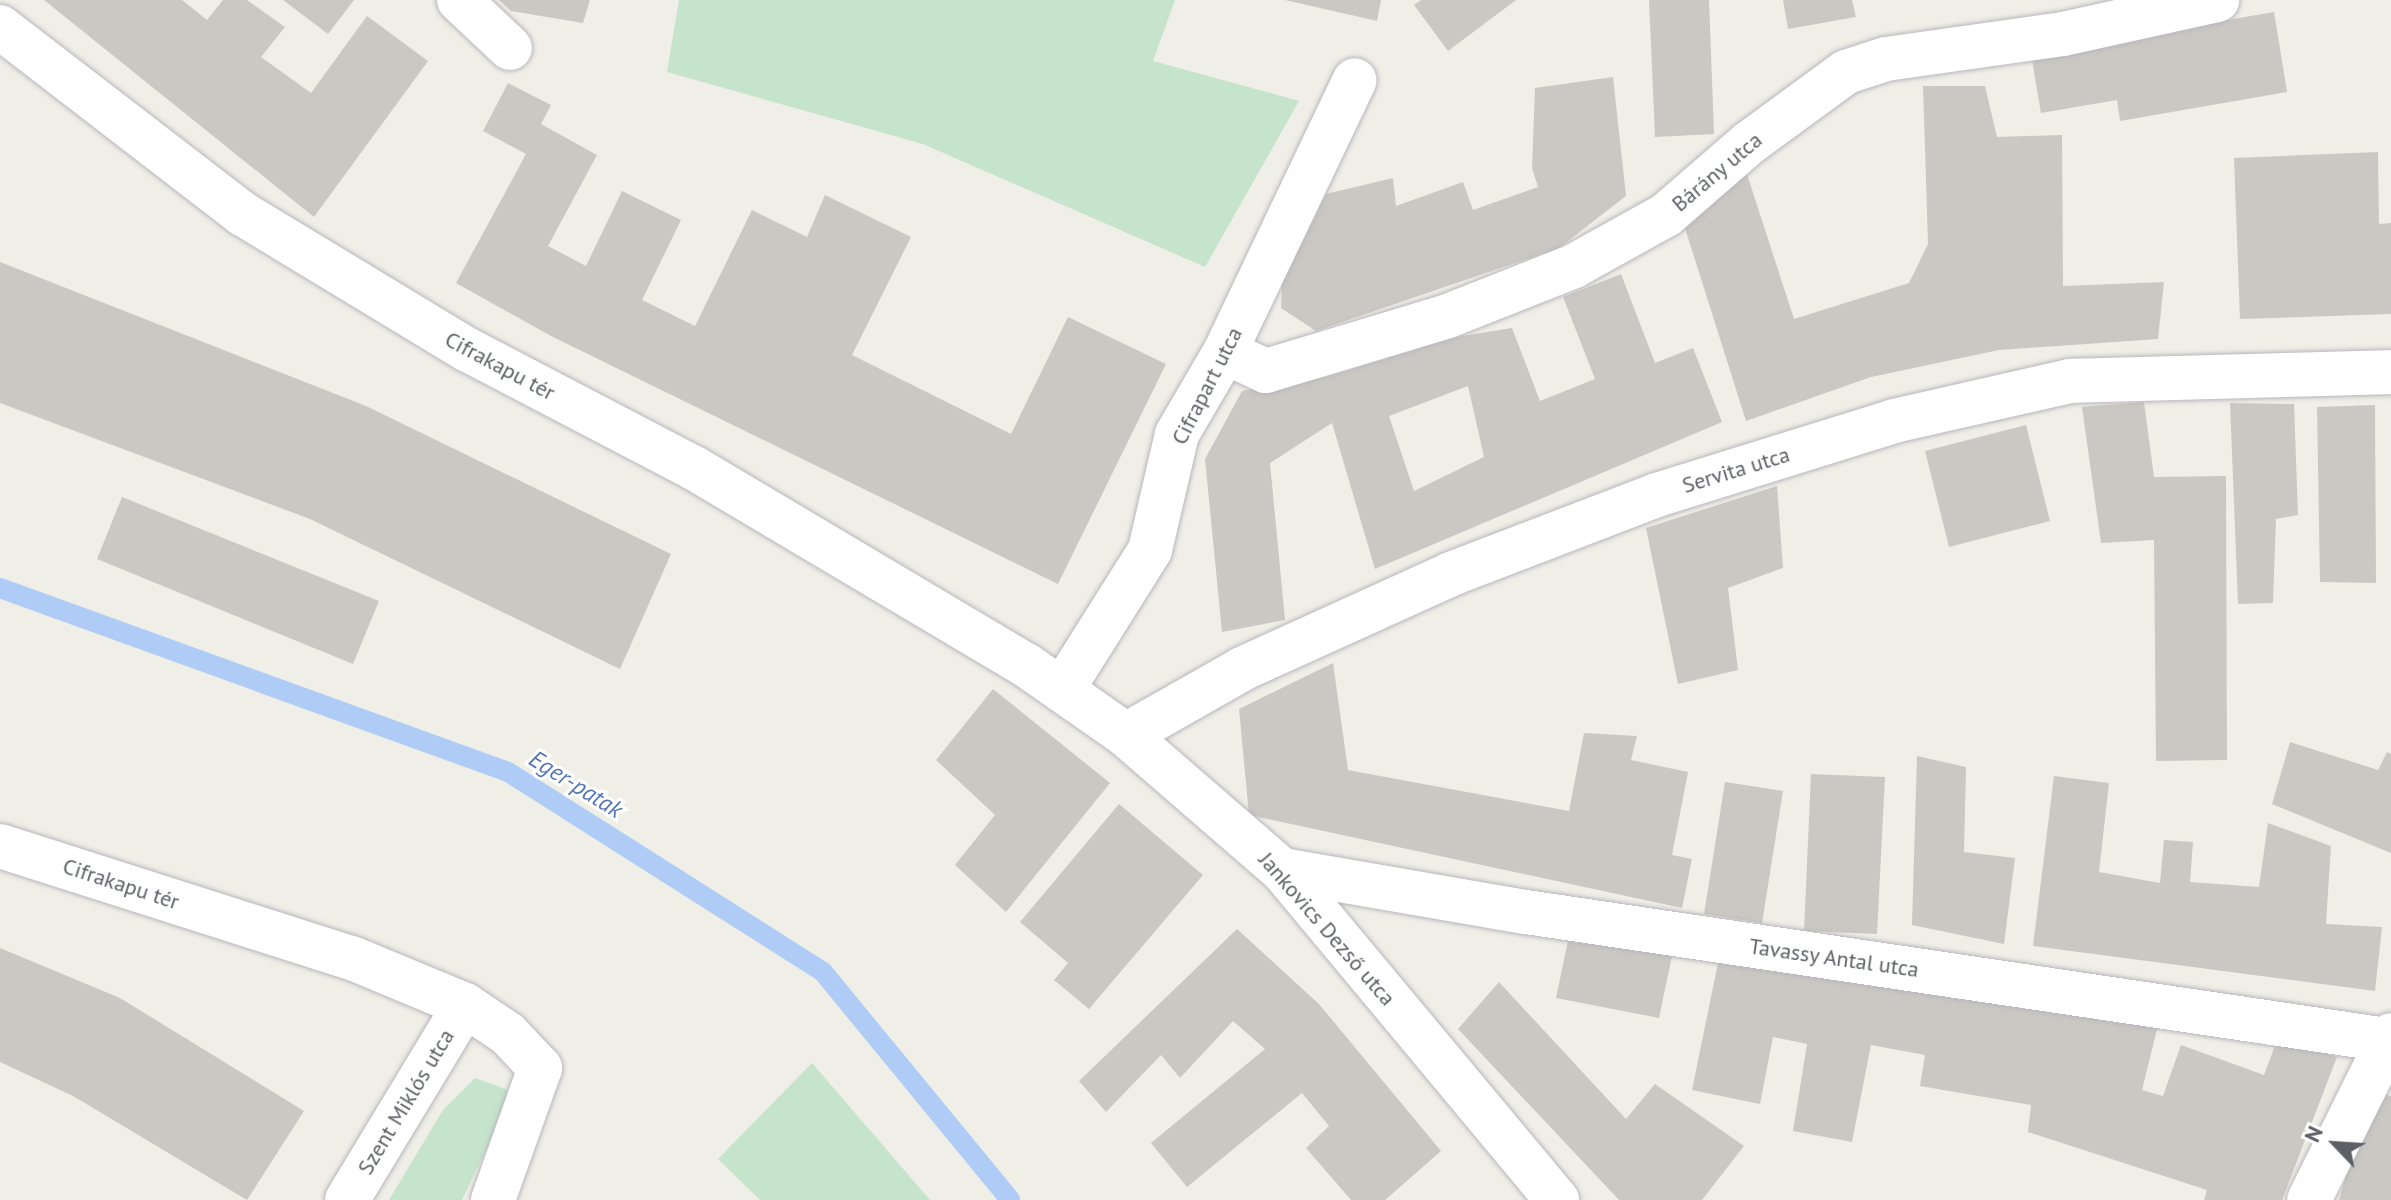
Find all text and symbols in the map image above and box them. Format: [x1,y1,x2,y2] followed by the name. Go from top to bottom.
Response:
[1666,126,1768,218] street label: Bárány utca
[1166,323,1248,449] street label: Cifrapart utca
[440,326,560,406] street label: Cifrakapu tér
[1679,441,1793,499] street label: Servita utca
[524,744,628,824] water label: Eger-patak
[1253,847,1401,1011] street label: Jankovics Dezső utca
[59,853,183,915] street label: Cifrakapu tér
[1747,933,1921,983] street label: Tavassy Antal utca
[352,1025,460,1179] street label: Szent Miklós utca
[2295,1104,2375,1184] north arrow
[2298,1121,2329,1146] text: N

